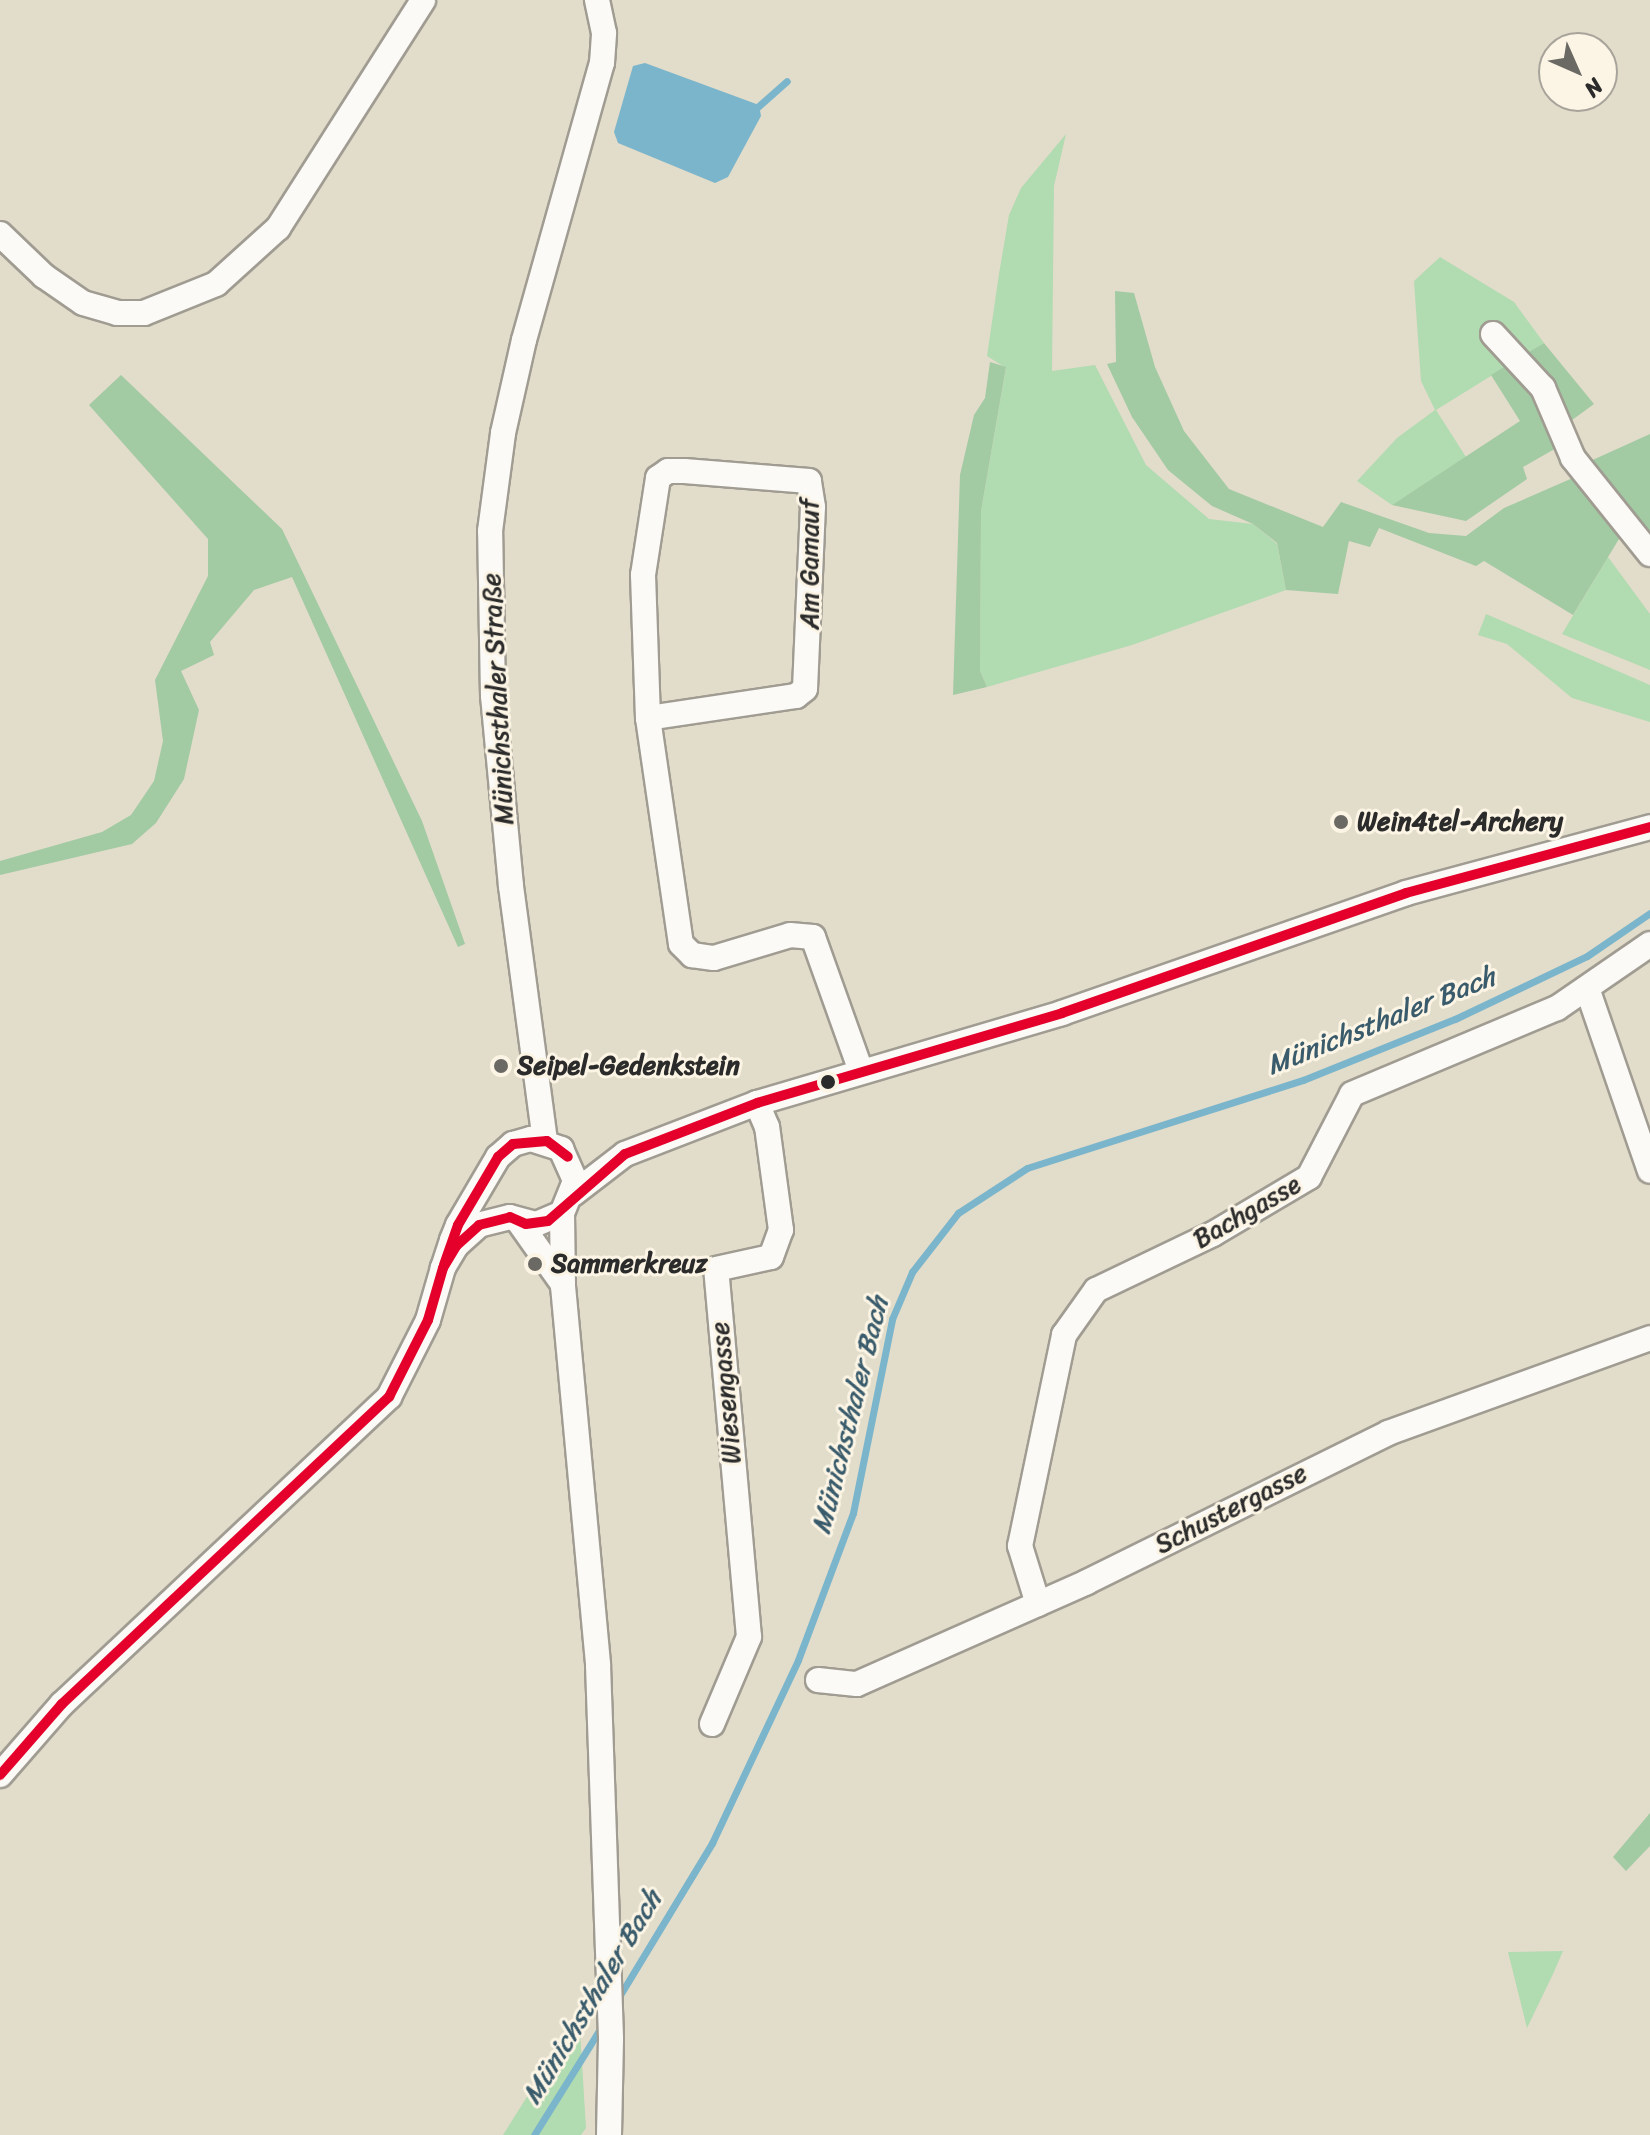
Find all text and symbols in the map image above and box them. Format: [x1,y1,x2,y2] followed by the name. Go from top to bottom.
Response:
[1538,32,1618,112] north arrow
[1575,69,1613,107] text: N
[794,498,826,630] street label: Am Gamauf
[476,572,520,826] street label: Münichsthaler Straße
[1357,806,1563,838] place label: Wein4tel-Archery
[1332,813,1350,831] marker: Wein4tel-Archery
[1262,960,1500,1082] water label: Münichsthaler Bach
[517,1050,740,1082] place label: Seipel-Gedenkstein
[492,1057,510,1075] marker: Seipel-Gedenkstein
[820,1074,836,1090] unlabelled marker
[1188,1169,1306,1255] street label: Bachgasse
[551,1248,708,1280] place label: Sammerkreuz
[526,1255,544,1273] marker: Sammerkreuz
[804,1293,896,1537] water label: Münichsthaler Bach
[704,1321,748,1465] street label: Wiesengasse
[1150,1457,1312,1561] street label: Schustergasse
[515,1884,669,2110] water label: Münichsthaler Bach

